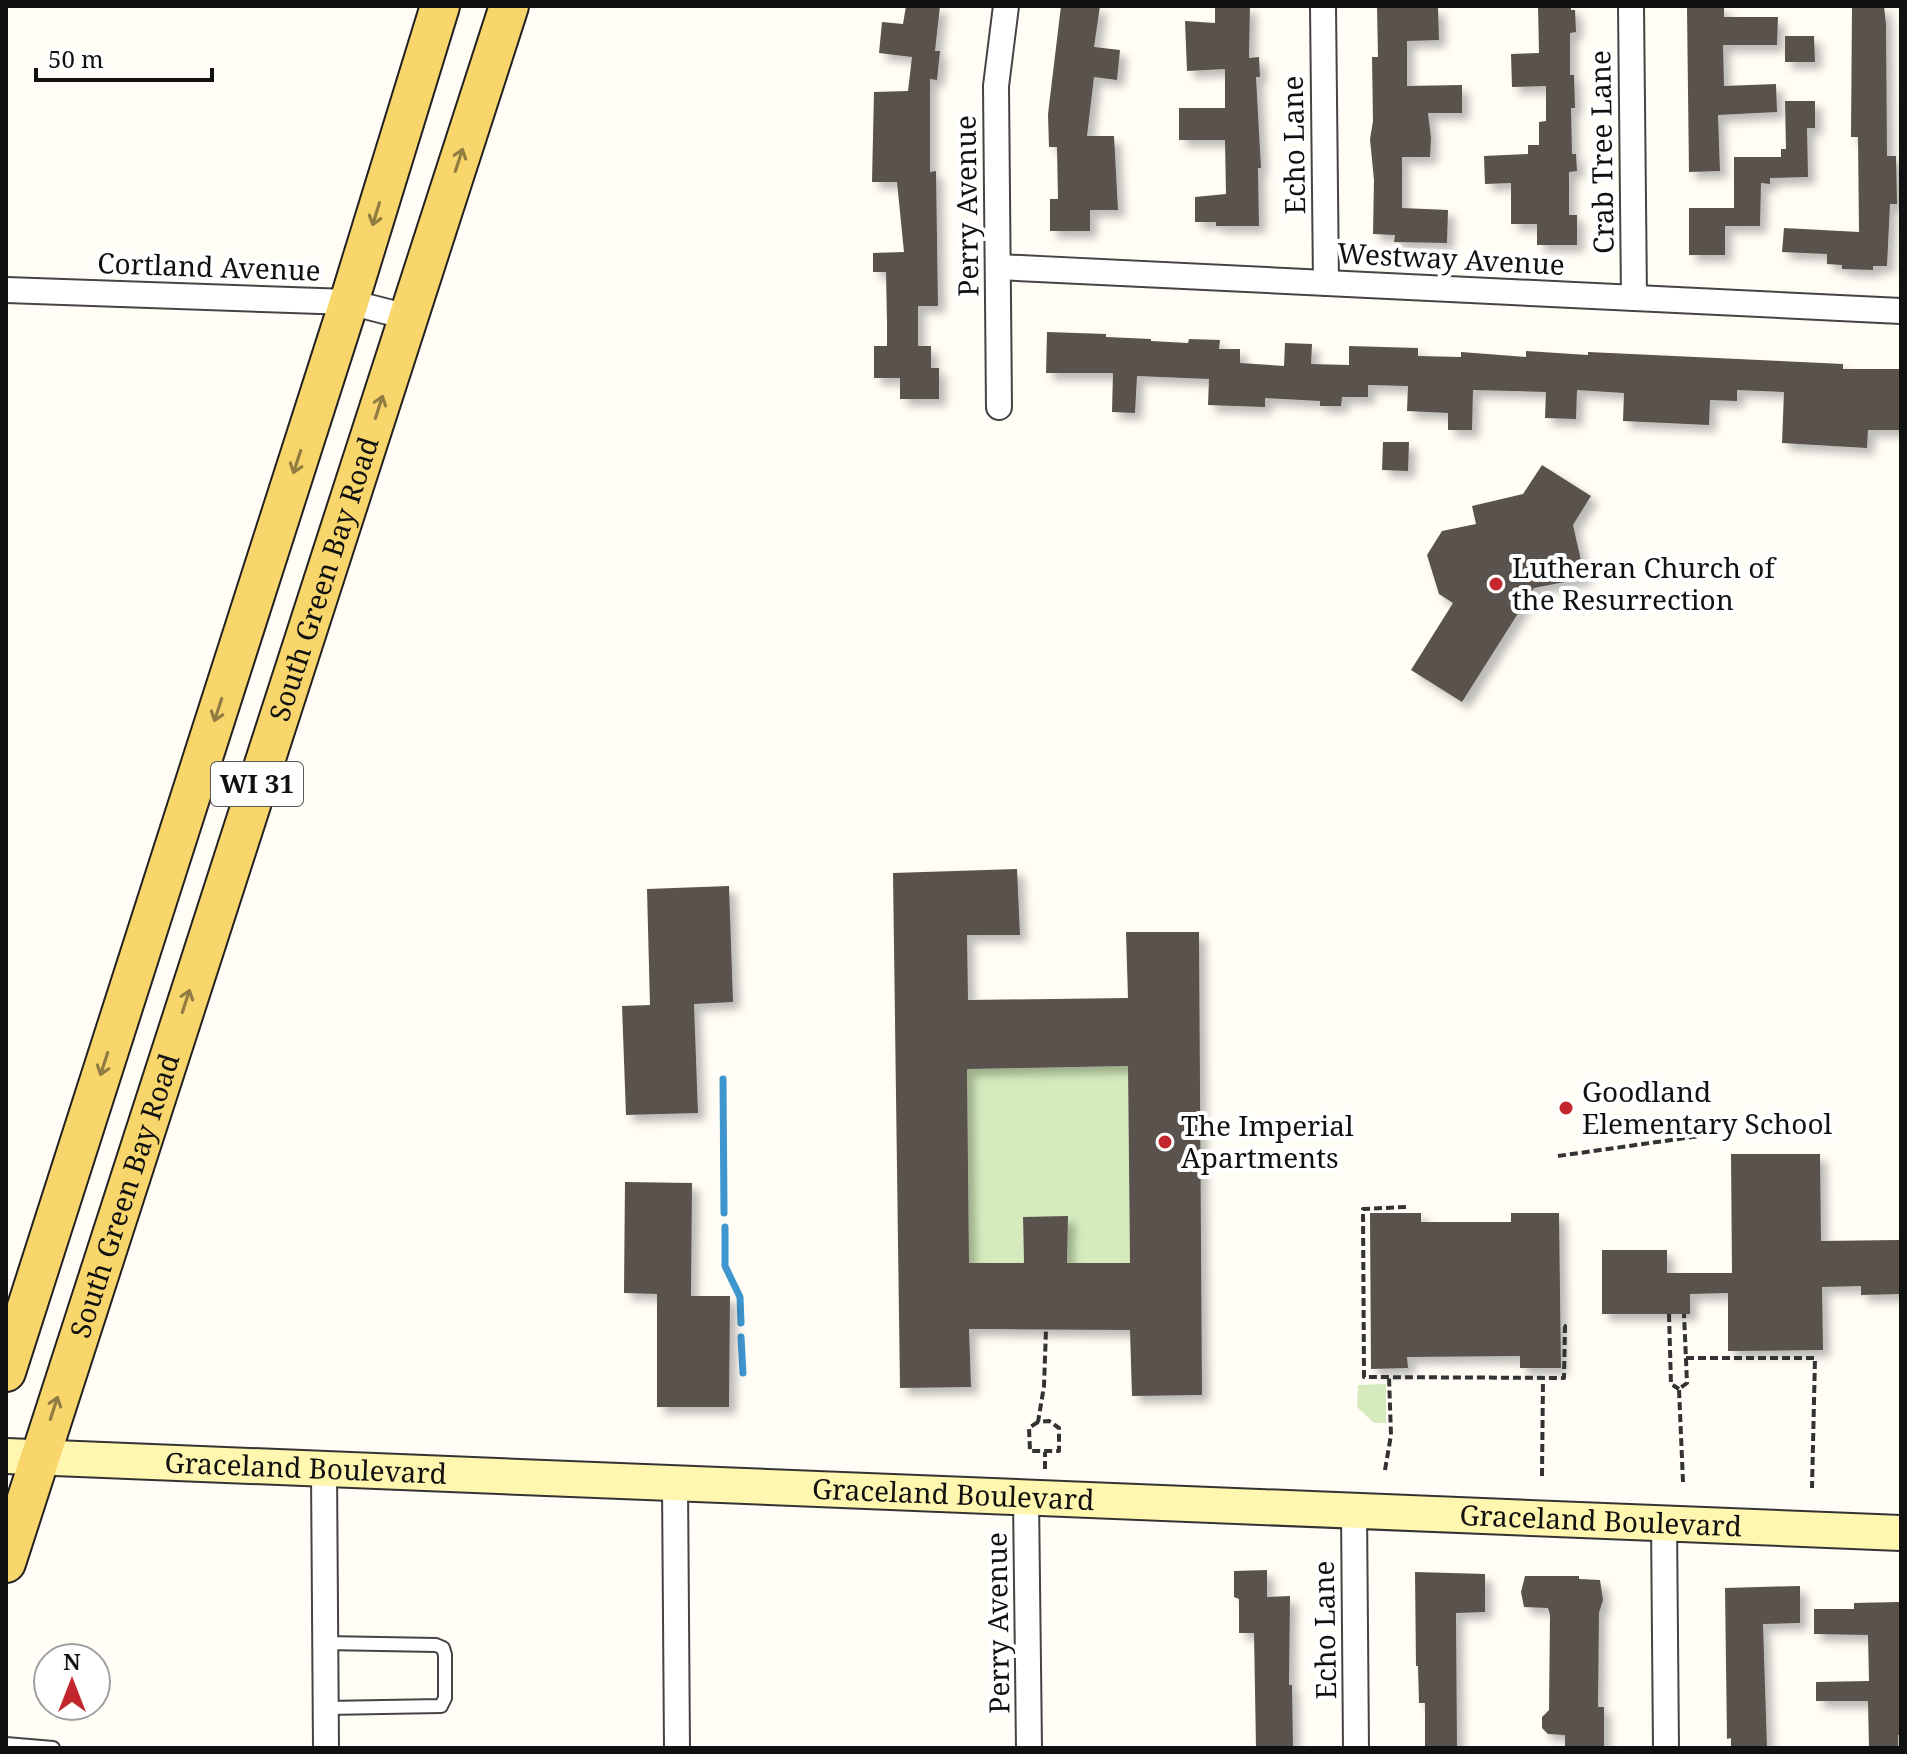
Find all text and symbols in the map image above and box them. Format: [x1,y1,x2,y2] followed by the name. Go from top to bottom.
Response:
[36,32,212,82] scale bar
[48,42,104,75] text: 50 m
[1580,50,1622,254] street label: Crab Tree Lane
[1273,75,1313,215] street label: Echo Lane
[945,115,987,297] street label: Perry Avenue
[453,148,467,173] one-way arrow
[368,201,383,227] one-way arrow
[1336,233,1566,283] street label: Westway Avenue
[97,243,321,289] street label: Cortland Avenue
[372,395,387,421] one-way arrow
[259,432,387,726] street label: South Green Bay Road
[289,449,303,474] one-way arrow
[1512,548,1778,618] place label: Lutheran Church of the Resurrection
[1487,575,1505,593] marker: Lutheran Church of the Resurrection
[209,697,224,722] one-way arrow
[211,762,303,806] road number: WI 31
[180,989,195,1014] one-way arrow
[60,1048,187,1342] street label: South Green Bay Road
[96,1051,111,1076] one-way arrow
[1582,1072,1833,1142] place label: Goodland Elementary School
[1557,1099,1575,1117] marker: Goodland Elementary School
[1181,1106,1354,1176] place label: The Imperial Apartments
[1156,1133,1174,1151] marker: The Imperial Apartments
[48,1396,63,1421] one-way arrow
[164,1442,448,1492] street label: Graceland Boulevard
[811,1469,1095,1518] street label: Graceland Boulevard
[1459,1495,1743,1545] street label: Graceland Boulevard
[976,1532,1018,1714] street label: Perry Avenue
[1304,1560,1344,1700] street label: Echo Lane
[32,1642,112,1722] north arrow
[63,1646,81,1676] text: N

